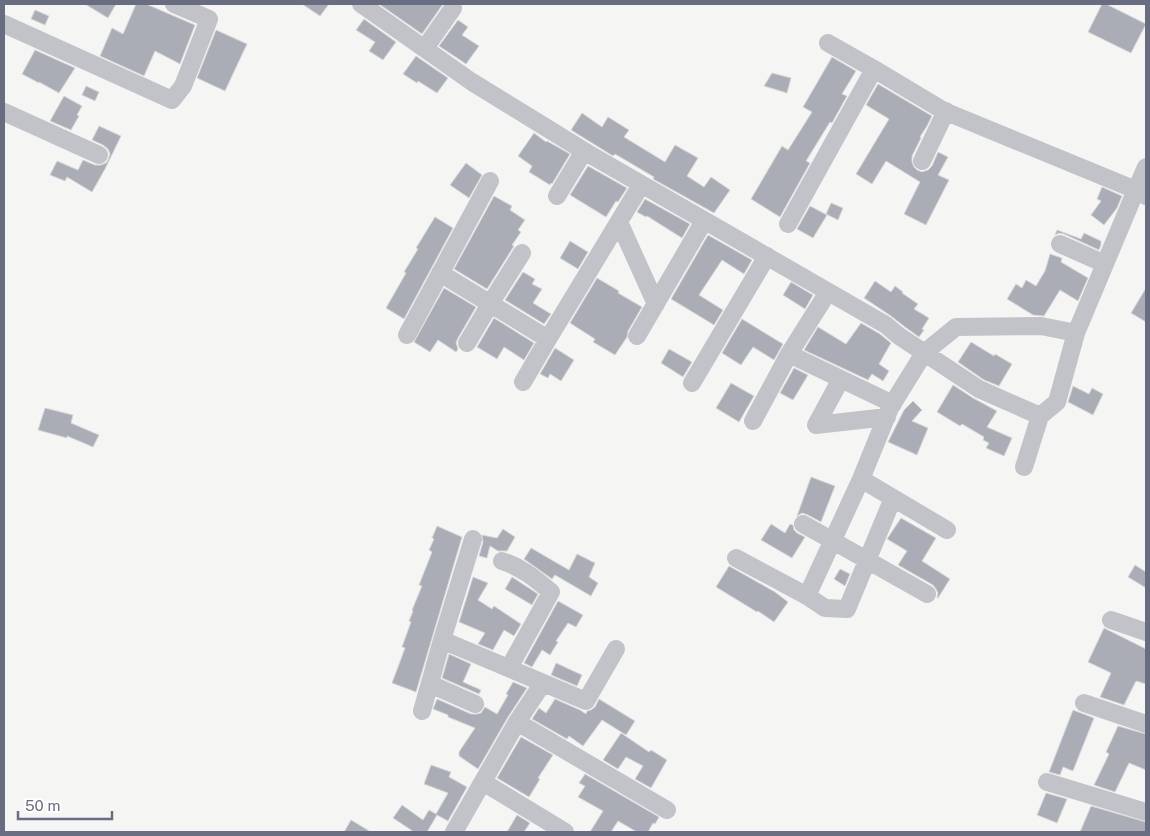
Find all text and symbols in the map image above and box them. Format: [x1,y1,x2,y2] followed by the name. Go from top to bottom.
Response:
[18,788,111,820] scale bar
[25,797,60,814] text: 50 m

